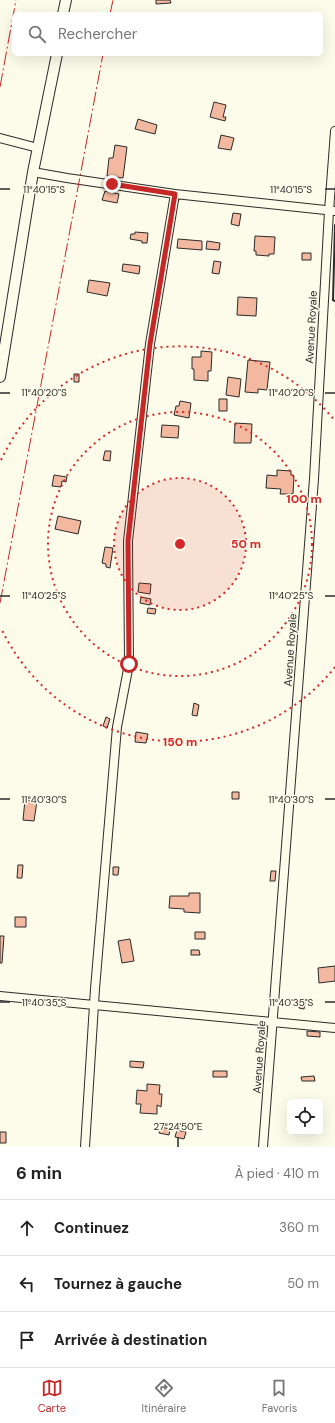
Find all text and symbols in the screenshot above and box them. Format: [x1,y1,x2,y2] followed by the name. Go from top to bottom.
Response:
[12,12,323,56] search box
[26,23,48,45] icon: search
[58,24,137,44] text: Rechercher
[103,175,121,193] route end
[23,183,65,196] text: 11°40'15"S
[270,183,312,196] text: 11°40'15"S
[302,290,320,364] street label: Avenue Royale
[21,386,67,399] text: 11°40'20"S
[268,386,314,399] text: 11°40'20"S
[286,491,322,507] text: 100 m
[231,536,261,552] text: 50 m
[173,537,187,551] centre of rings
[22,589,66,602] text: 11°40'25"S
[269,589,313,602] text: 11°40'25"S
[280,613,300,687] street label: Avenue Royale
[120,655,138,673] route start
[163,734,197,750] text: 150 m
[21,793,67,806] text: 11°40'30"S
[268,793,314,806] text: 11°40'30"S
[22,996,67,1009] text: 11°40'35"S
[269,996,314,1009] text: 11°40'35"S
[249,1020,269,1094] street label: Avenue Royale
[287,1099,323,1135] map controls
[287,1099,323,1135] button: locate
[154,1120,203,1133] text: 27°24'50"E
[16,1162,62,1184] text: 6 min
[235,1165,319,1182] text: À pied · 410 m
[16,1217,38,1239] icon: ahead
[54,1218,129,1238] text: Continuez
[279,1219,319,1236] text: 360 m
[16,1273,38,1295] icon: left
[54,1274,182,1294] text: Tournez à gauche
[287,1275,319,1292] text: 50 m
[16,1329,38,1351] icon: arrive
[54,1330,207,1350] text: Arrivée à destination
[38,1377,66,1415] tab: Carte
[141,1377,186,1415] tab: Itinéraire
[262,1377,297,1415] tab: Favoris

